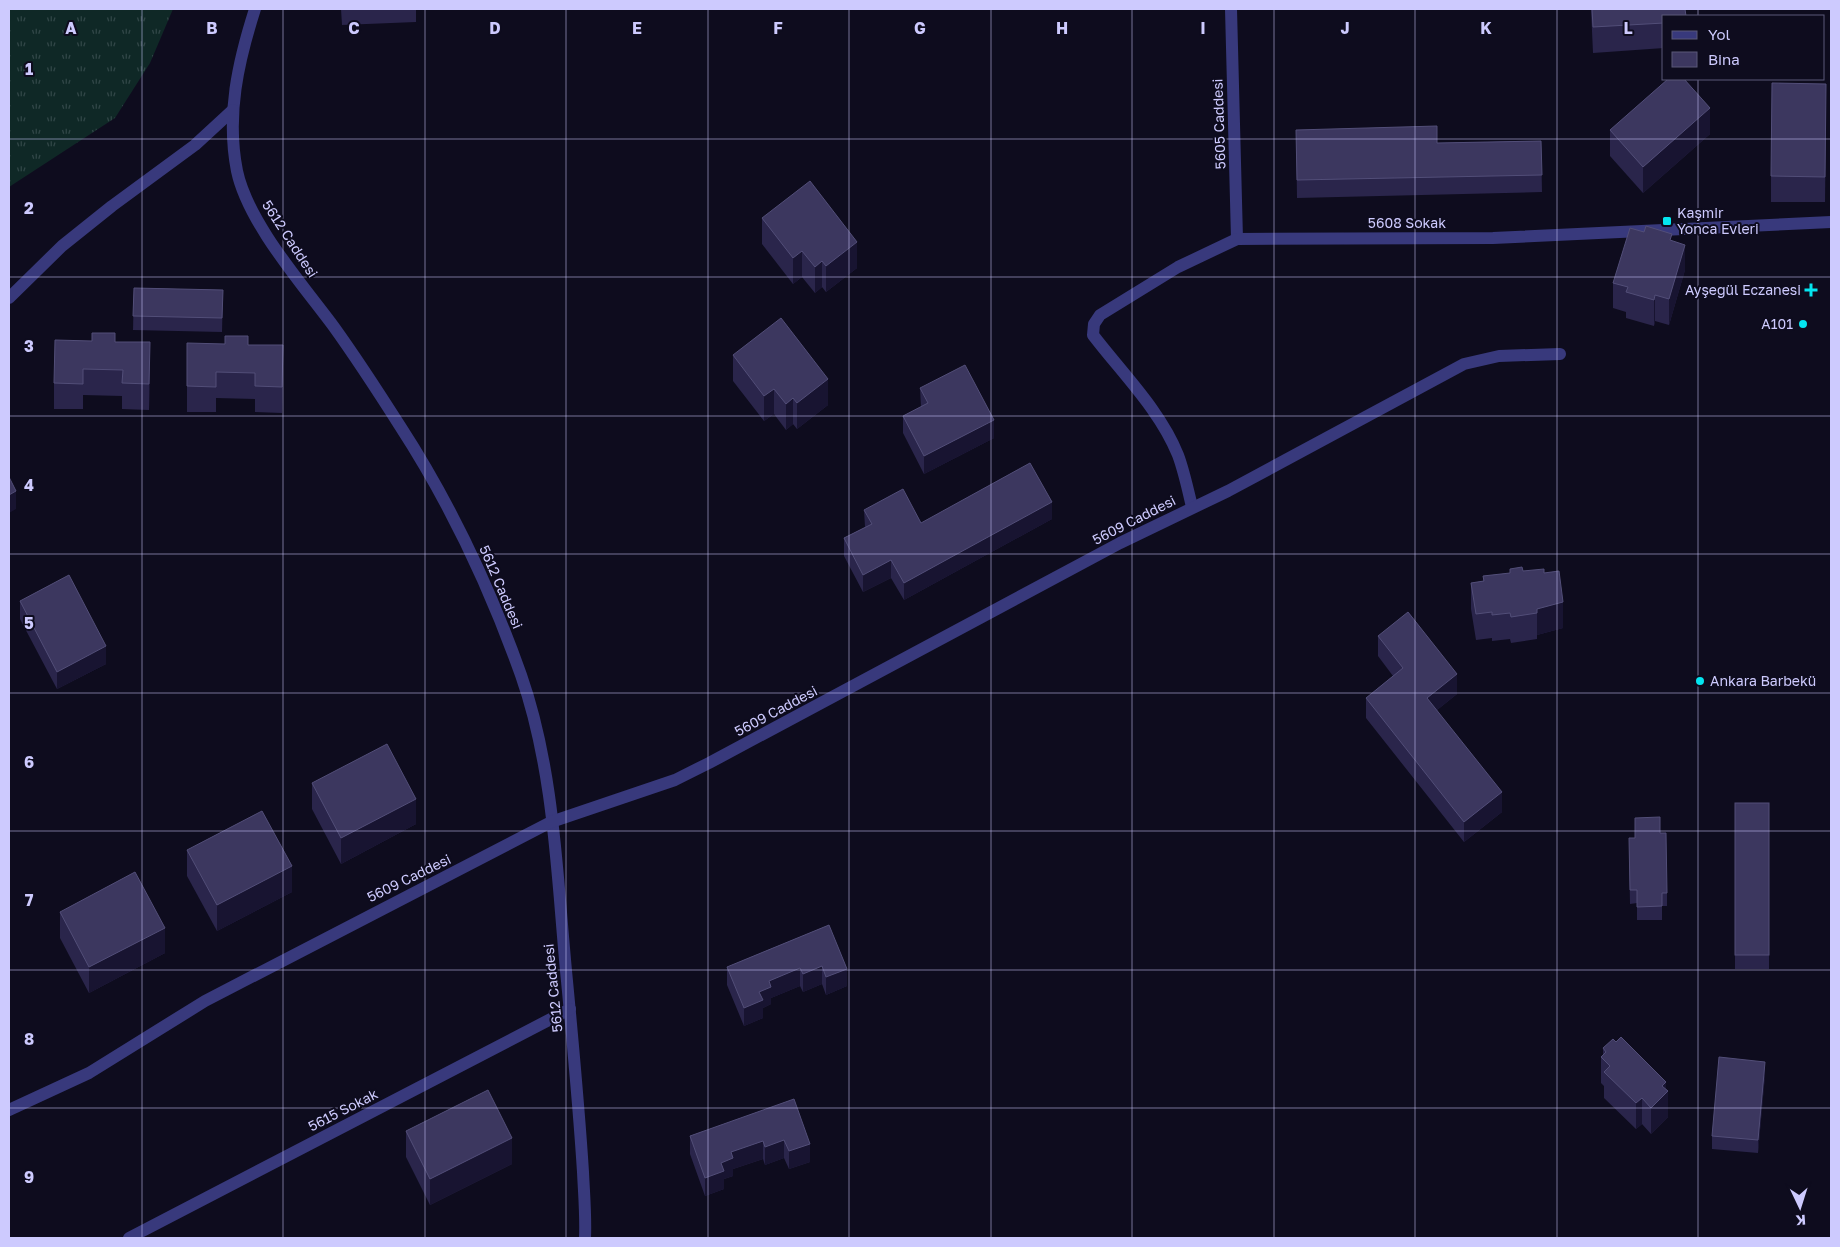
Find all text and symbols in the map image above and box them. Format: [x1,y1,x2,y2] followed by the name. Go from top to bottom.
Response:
[1662,15,1825,80] legend
[65,18,77,38] text: A
[206,18,218,38] text: B
[348,18,360,38] text: C
[489,18,501,38] text: D
[632,18,642,38] text: E
[773,18,783,38] text: F
[914,18,926,38] text: G
[1056,18,1068,38] text: H
[1200,18,1206,38] text: I
[1340,18,1350,38] text: J
[1480,18,1492,38] text: K
[1623,18,1633,38] text: L
[1708,25,1730,43] text: Yol
[1708,50,1740,68] text: Bina
[25,59,33,79] text: 1
[1208,78,1229,170] street label: 5605 Caddesi
[259,197,322,281] street label: 5612 Caddesi
[24,198,34,218] text: 2
[1677,204,1759,237] place label: Kaşmir Yonca Evleri
[1368,214,1446,231] street label: 5608 Sokak
[1661,215,1673,227] marker: Kaşmir Yonca Evleri
[1685,281,1801,298] place label: Ayşegül Eczanesi
[1805,284,1817,296] marker: Ayşegül Eczanesi
[1761,315,1793,332] place label: A101
[1797,318,1809,330] marker: A101
[24,336,34,356] text: 3
[24,475,34,495] text: 4
[1089,491,1178,548] street label: 5609 Caddesi
[476,543,527,631] street label: 5612 Caddesi
[24,613,34,633] text: 5
[1710,672,1816,689] place label: Ankara Barbekü
[1694,675,1706,687] marker: Ankara Barbekü
[732,682,820,739] street label: 5609 Caddesi
[24,752,34,772] text: 6
[364,850,453,905] street label: 5609 Caddesi
[25,890,34,910] text: 7
[539,943,566,1033] street label: 5612 Caddesi
[24,1029,34,1049] text: 8
[305,1085,381,1134] street label: 5615 Sokak
[24,1167,34,1187] text: 9
[1775,1182,1825,1232] north arrow
[1795,1212,1807,1229] text: K

